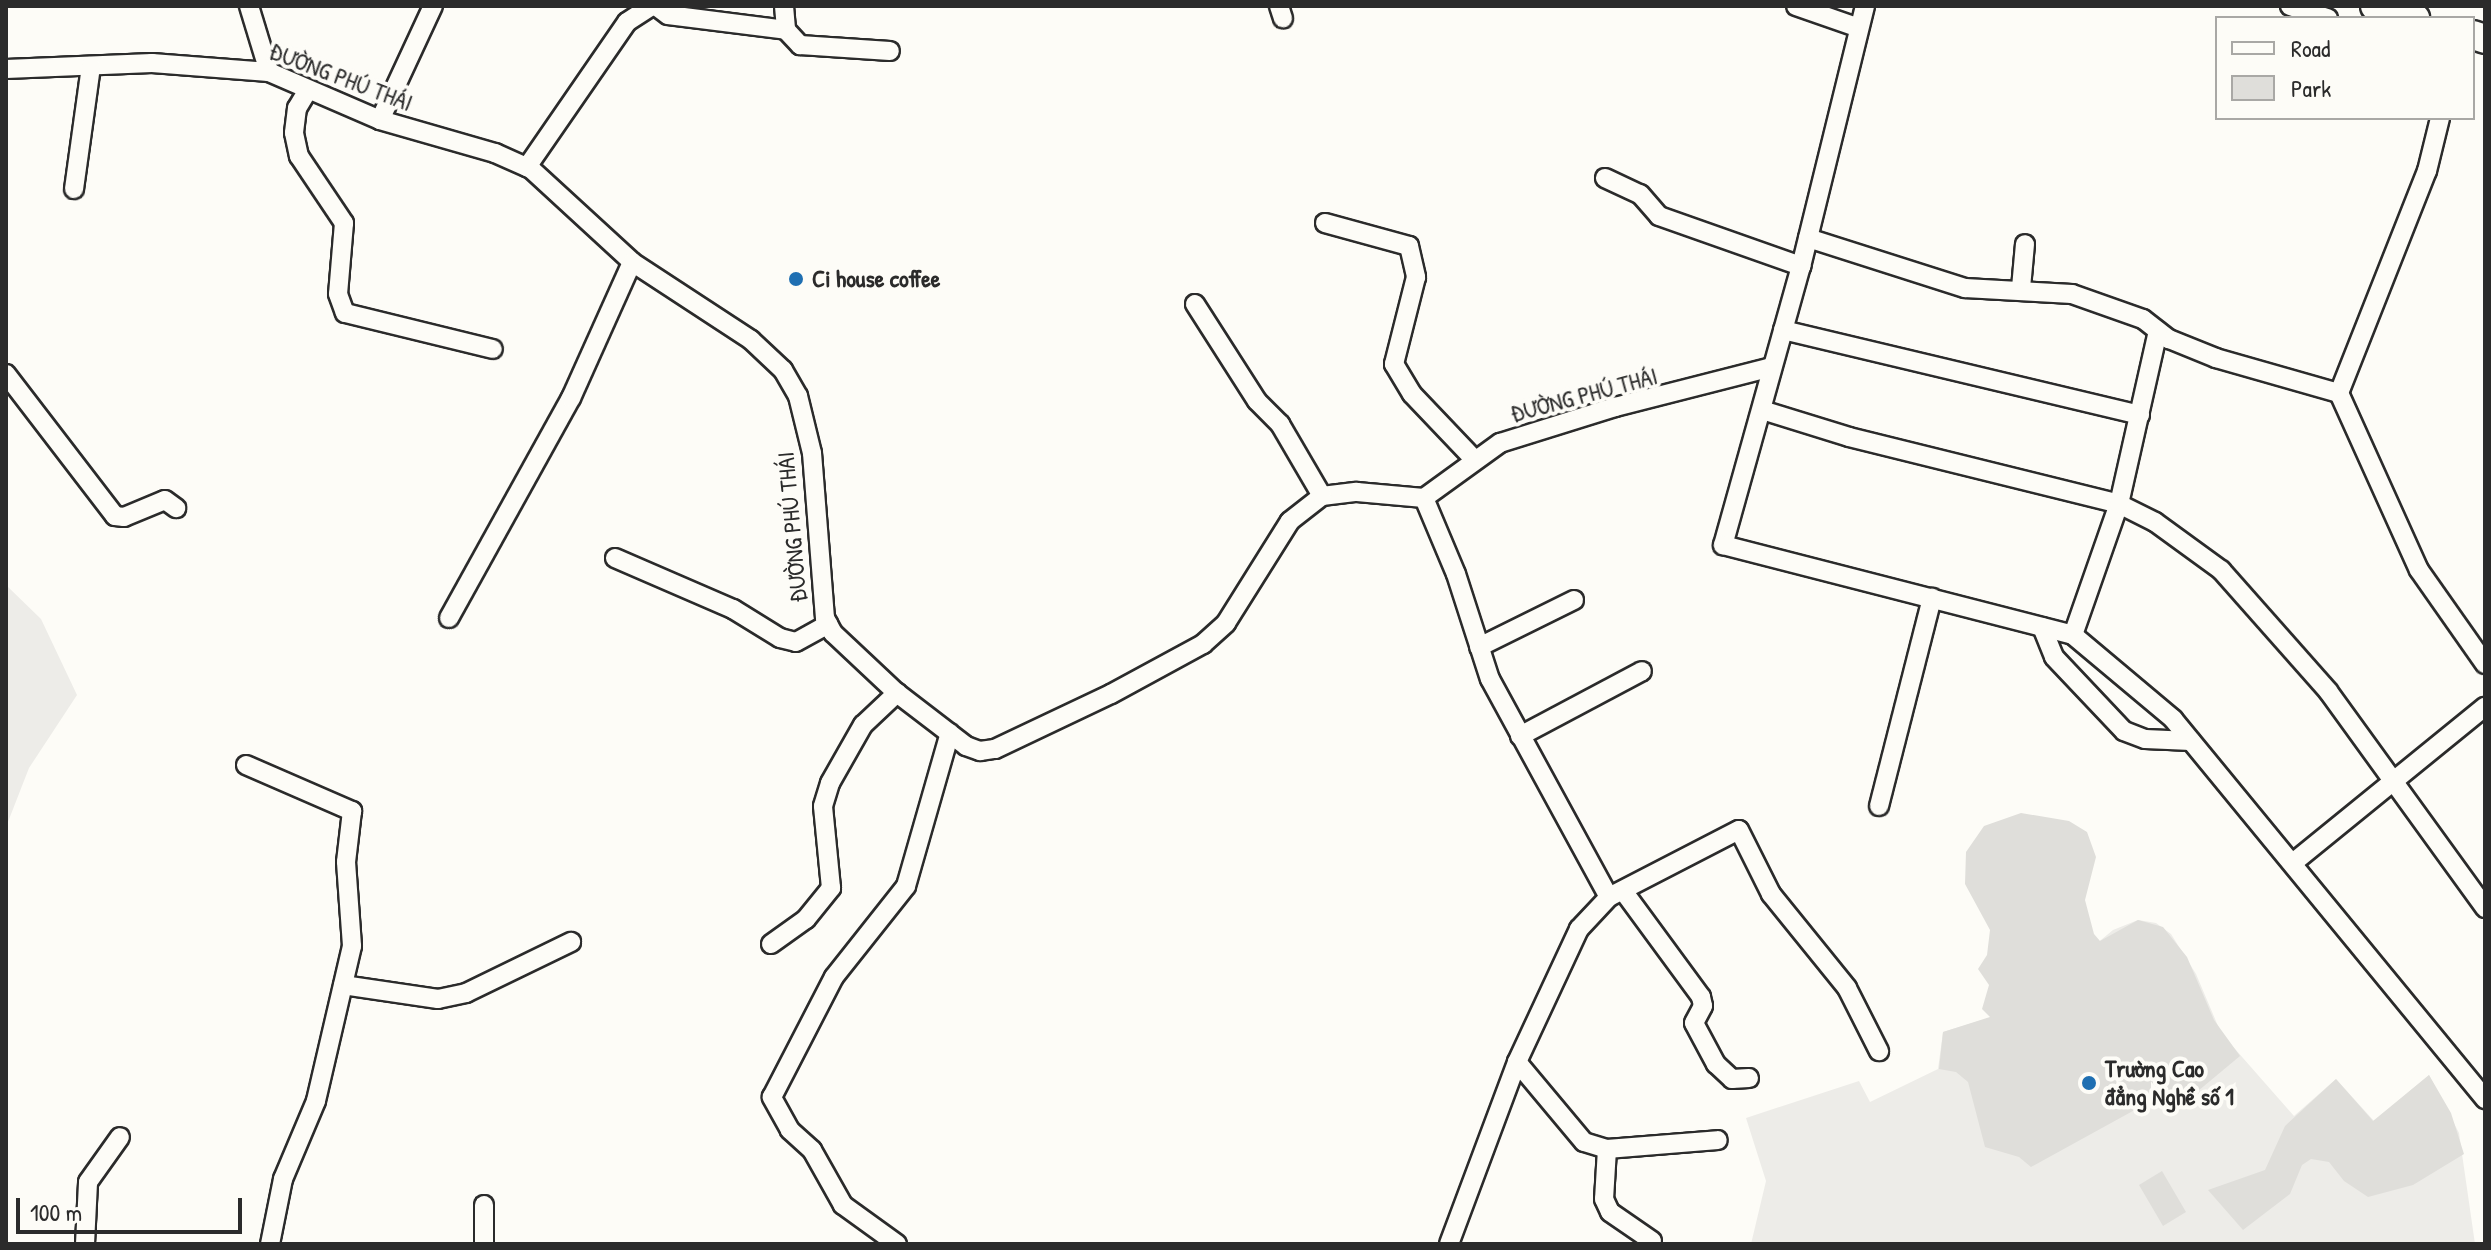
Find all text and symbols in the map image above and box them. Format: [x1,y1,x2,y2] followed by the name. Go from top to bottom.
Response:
[2215,16,2475,120] legend
[2291,32,2330,64] text: Road
[265,37,417,117] street label: ĐƯỜNG PHÚ THÁI
[2291,72,2331,104] text: Park
[812,265,940,293] place label: Ci house coffee
[787,270,805,288] marker: Ci house coffee
[1507,362,1661,428] street label: ĐƯỜNG PHÚ THÁI
[771,451,813,603] street label: ĐƯỜNG PHÚ THÁI
[2105,1055,2234,1111] place label: Trường Cao đẳng Nghề số 1
[2080,1074,2098,1092] marker: Trường Cao đẳng Nghề số 1
[20,1182,246,1232] scale bar
[30,1196,82,1228] text: 100 m

